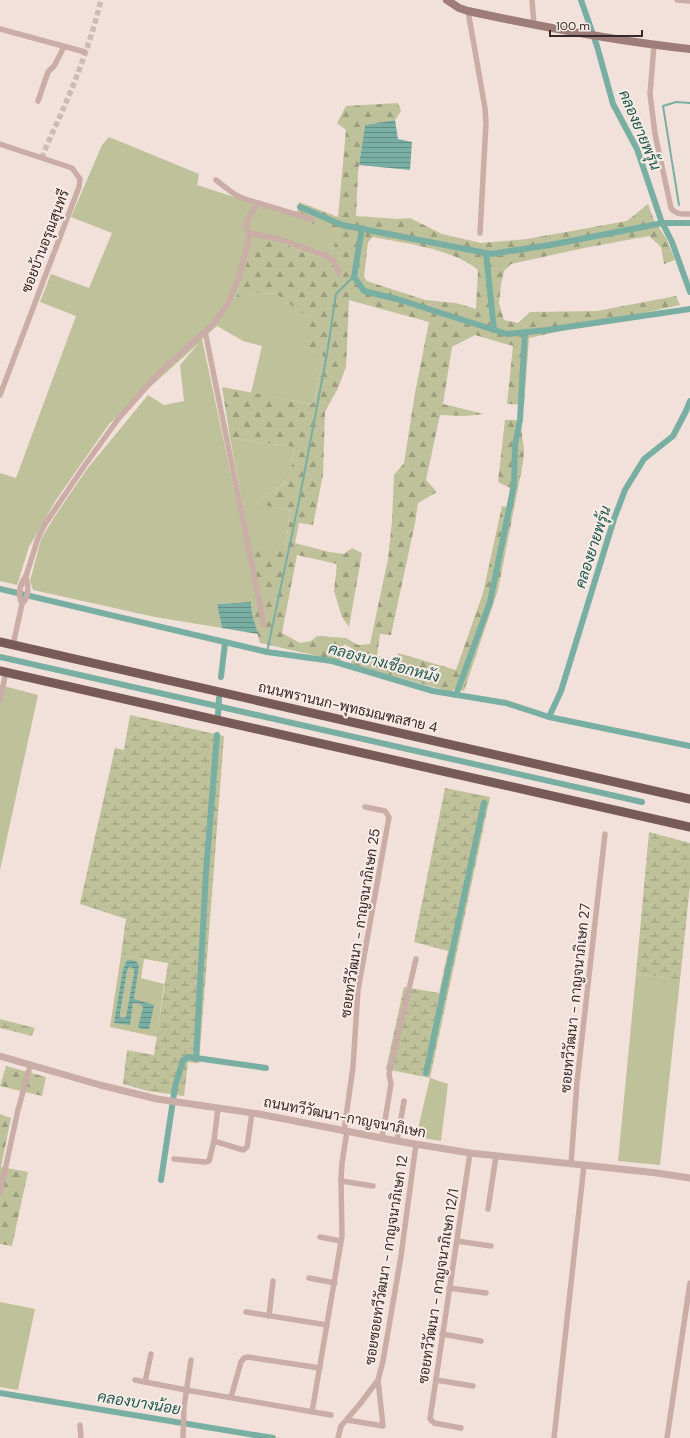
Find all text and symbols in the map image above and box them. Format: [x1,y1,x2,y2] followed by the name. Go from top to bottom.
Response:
[550,12,642,38] scale bar
[556,18,590,34] text: 100 m
[613,87,666,174] water label: คลองยายพรุ้น
[17,187,74,296] street label: ซอยบ้านอรุณสุนทรี
[570,503,617,591] water label: คลองยายพรุ้น
[326,639,442,687] water label: คลองบางเชือกหนัง
[256,678,440,737] street label: ถนนพรานนก-พุทธมณฑลสาย 4
[336,827,384,1019] street label: ซอยทวีวัฒนา - กาญจนาภิเษก 25
[556,902,594,1094] street label: ซอยทวีวัฒนา - กาญจนาภิเษก 27
[262,1092,428,1142] street label: ถนนทวีวัฒนา-กาญจนาภิเษก
[361,1154,411,1366] street label: ซอยซอยทวีวัฒนา - กาญจนาภิเษก 12
[414,1187,462,1385] street label: ซอยทวีวัฒนา - กาญจนาภิเษก 12/1
[96,1387,182,1420] water label: คลองบางน้อย

